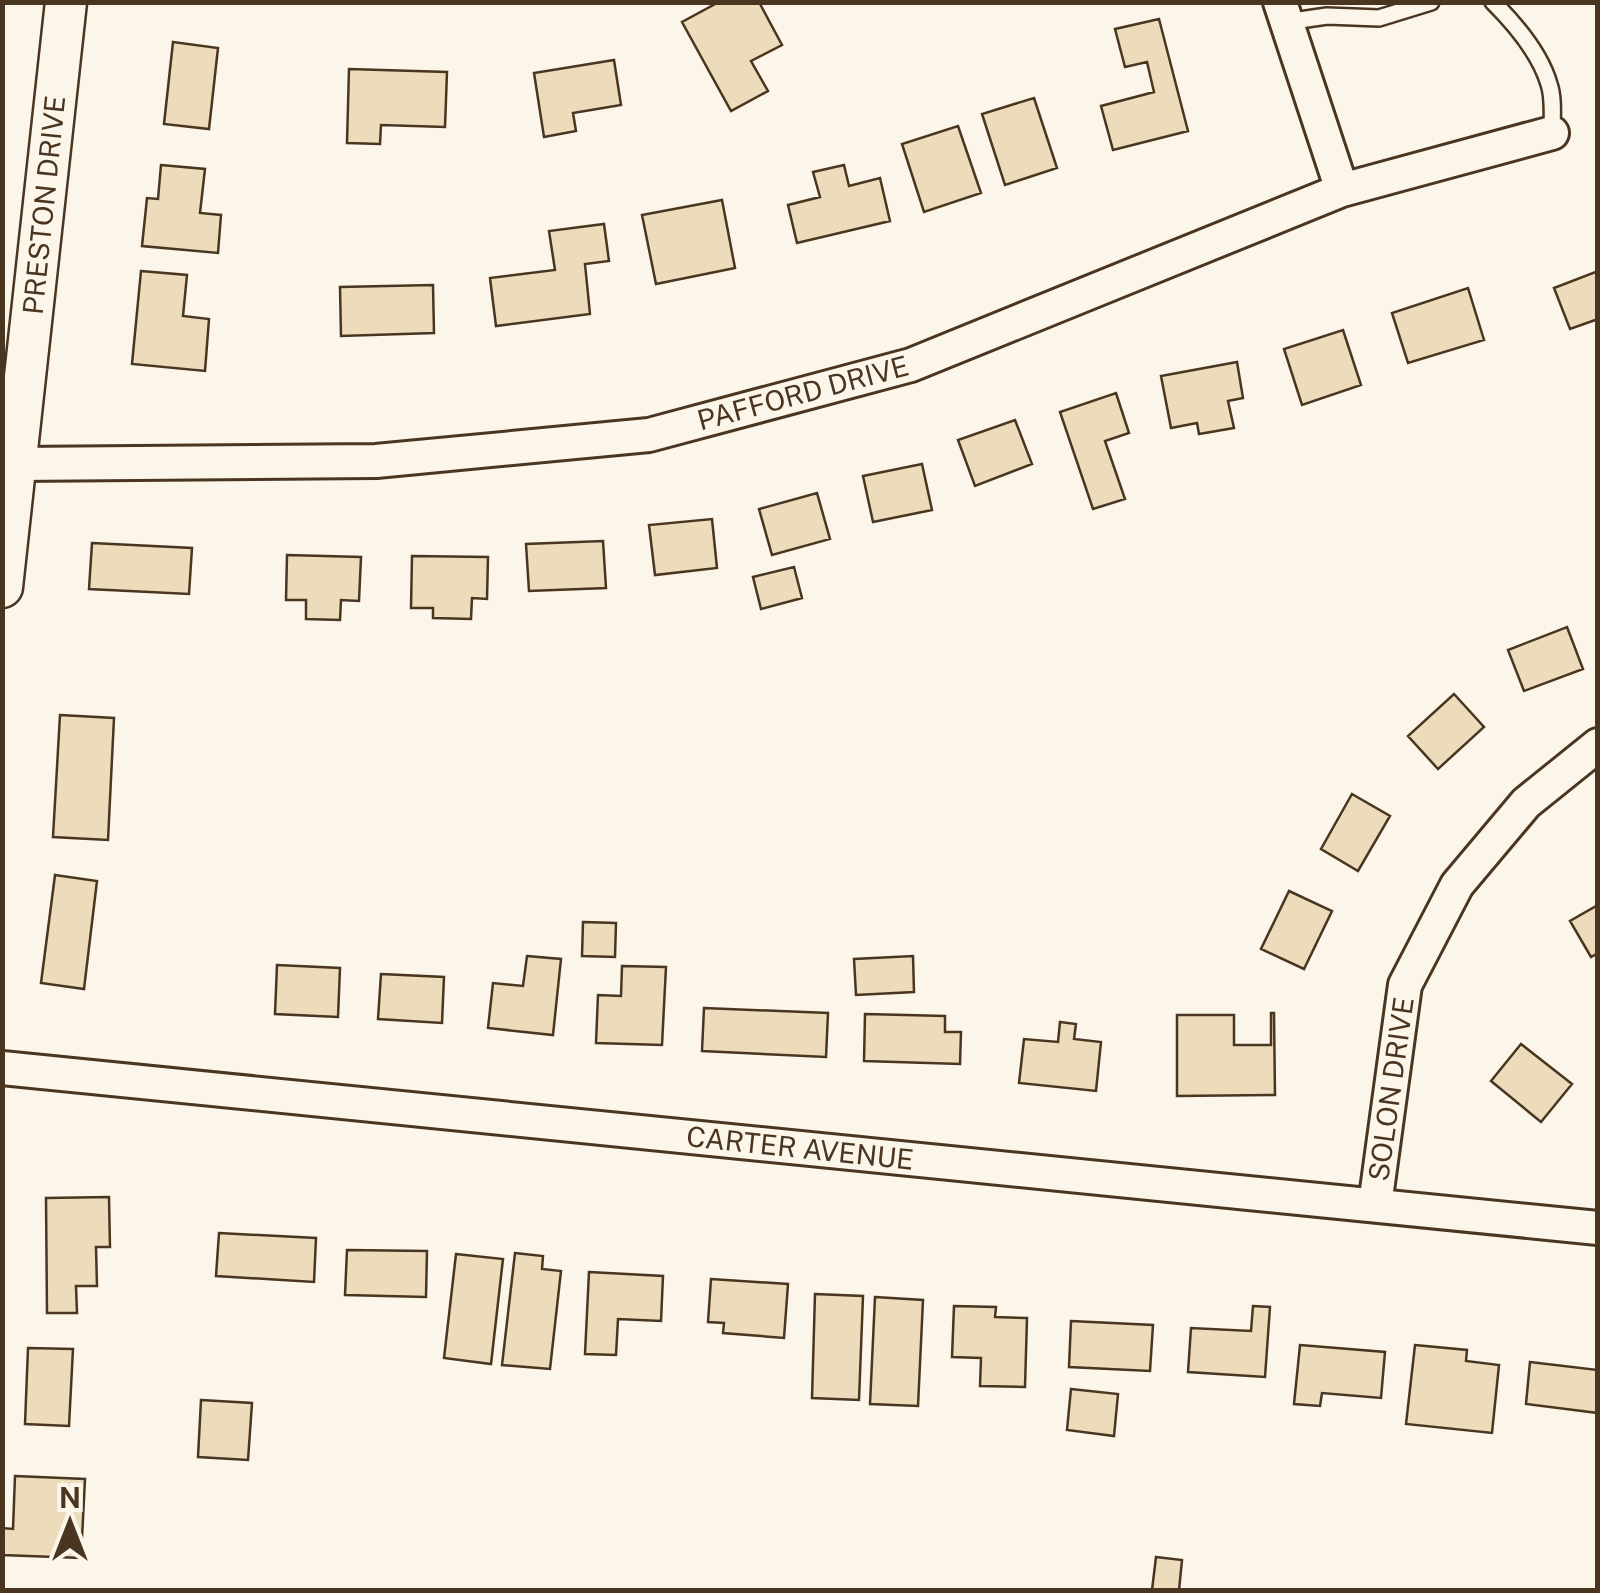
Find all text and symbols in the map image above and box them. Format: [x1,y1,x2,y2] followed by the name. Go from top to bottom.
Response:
[16,94,71,316] street label: PRESTON DRIVE
[694,348,912,437] street label: PAFFORD DRIVE
[1361,995,1420,1183] street label: SOLON DRIVE
[685,1119,915,1176] street label: CARTER AVENUE
[20,1473,120,1573] north arrow
[59,1481,81,1514] text: N

